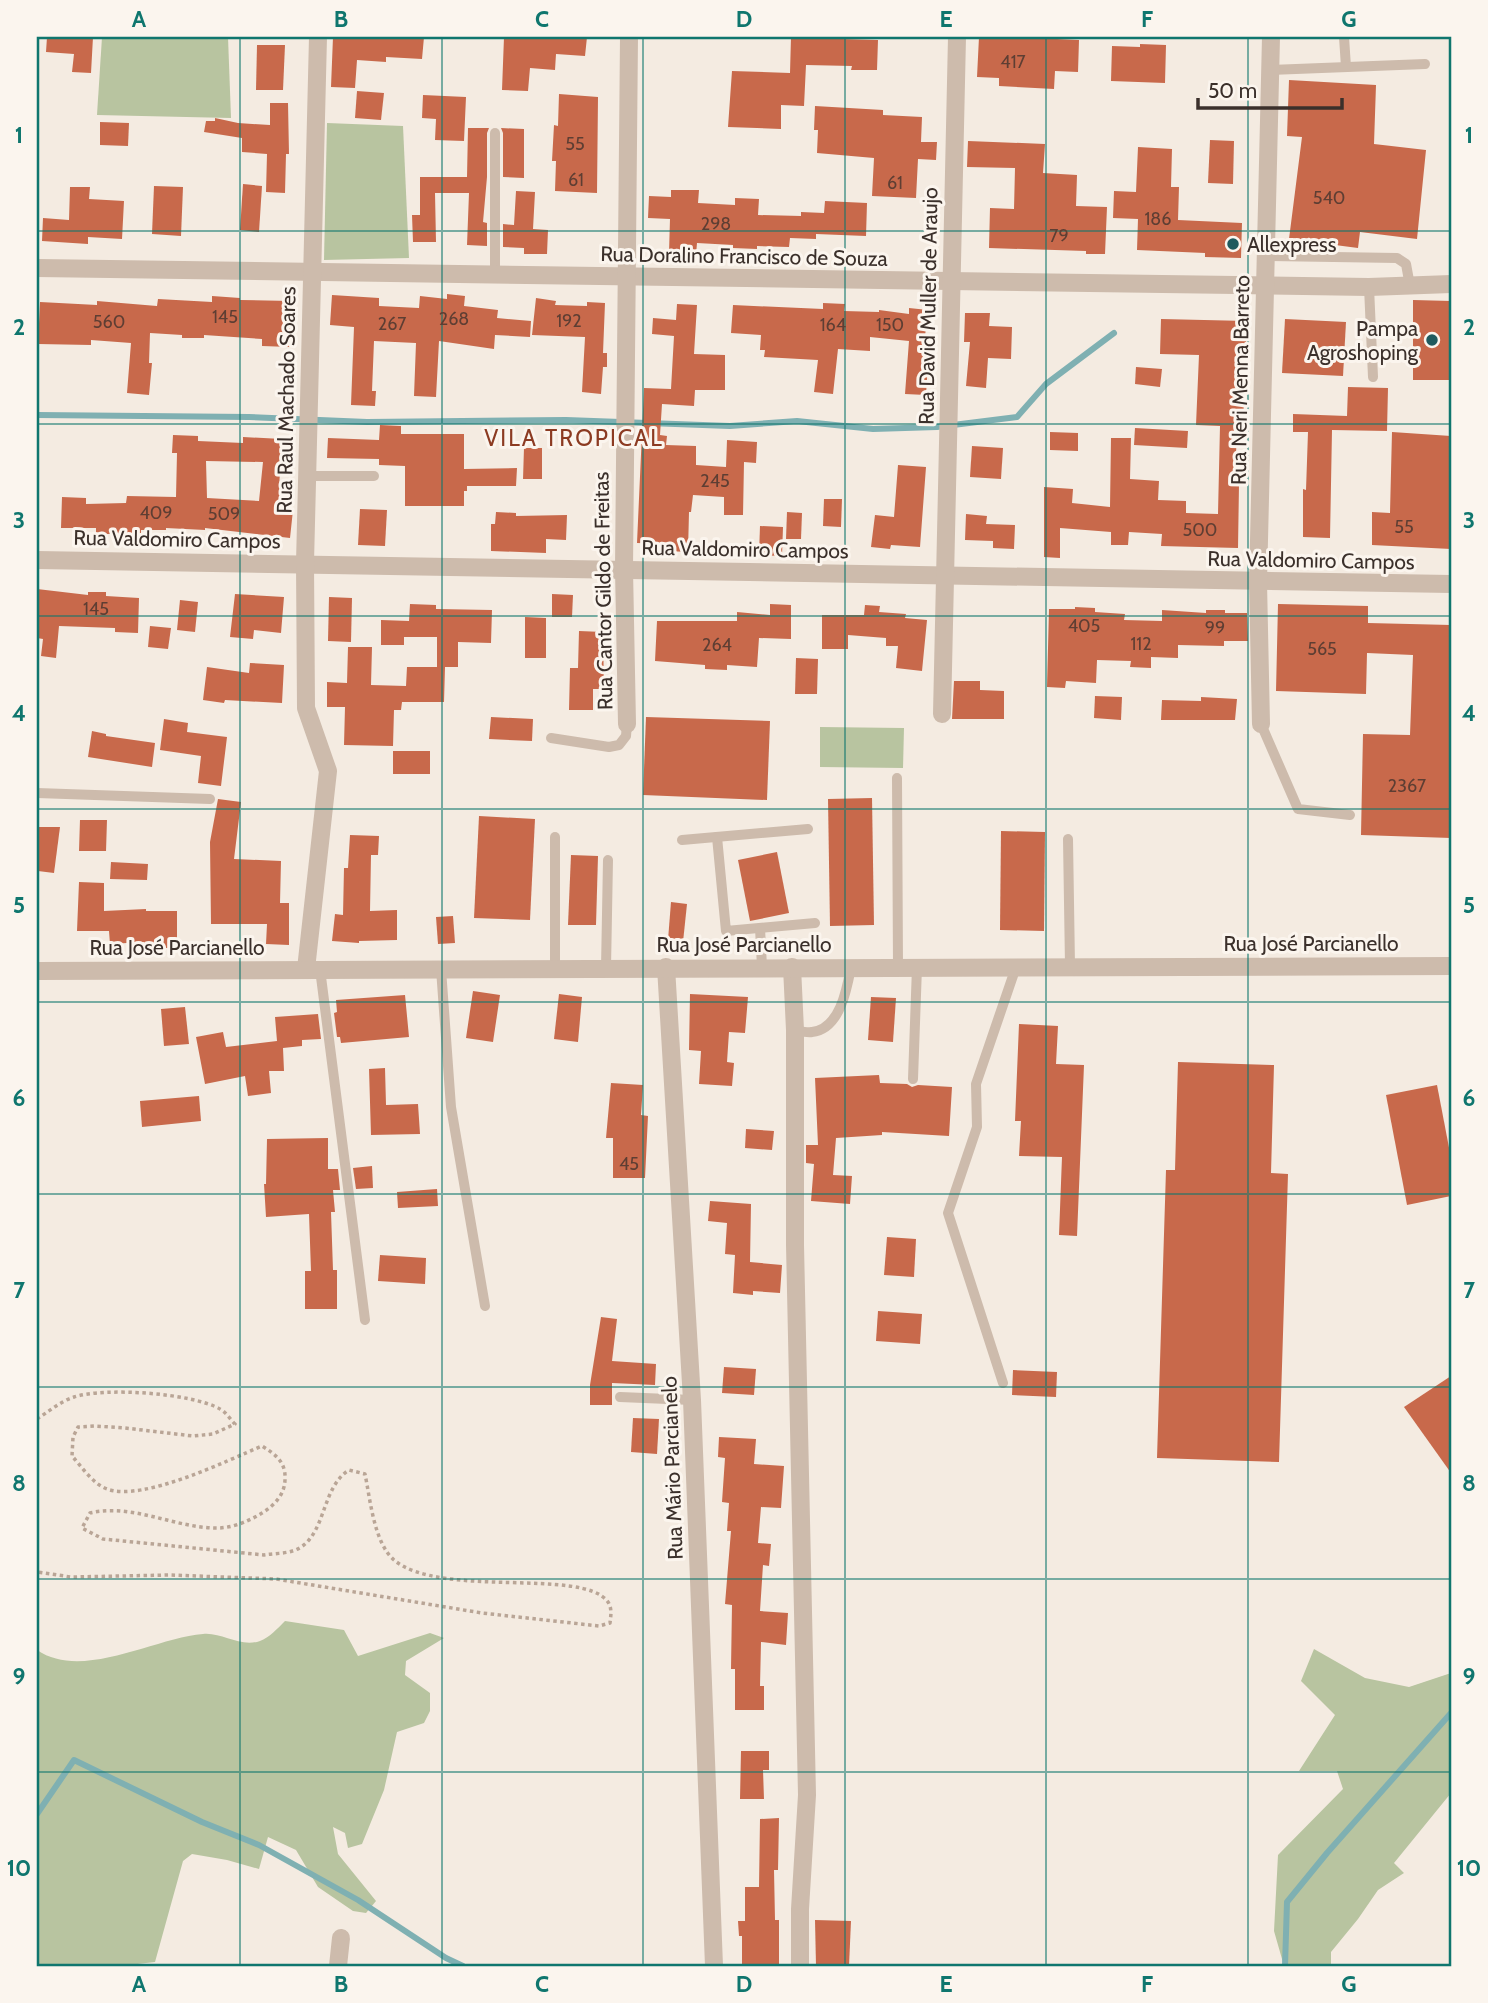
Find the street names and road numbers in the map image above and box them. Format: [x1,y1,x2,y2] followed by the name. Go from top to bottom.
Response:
[913,187,944,425] street label: Rua David Muller de Araujo
[600,241,888,271] street label: Rua Doralino Francisco de Souza
[1226,275,1254,485] street label: Rua Neri Menna Barreto
[272,286,300,514] street label: Rua Raul Machado Soares
[588,471,618,710] street label: Rua Cantor Gildo de Freitas
[73,525,281,553] street label: Rua Valdomiro Campos
[641,535,849,563] street label: Rua Valdomiro Campos
[1207,546,1415,574] street label: Rua Valdomiro Campos
[1223,931,1399,956] street label: Rua José Parcianello
[656,932,832,957] street label: Rua José Parcianello
[89,935,265,960] street label: Rua José Parcianello
[656,1376,688,1560] street label: Rua Mário Parcianelo

